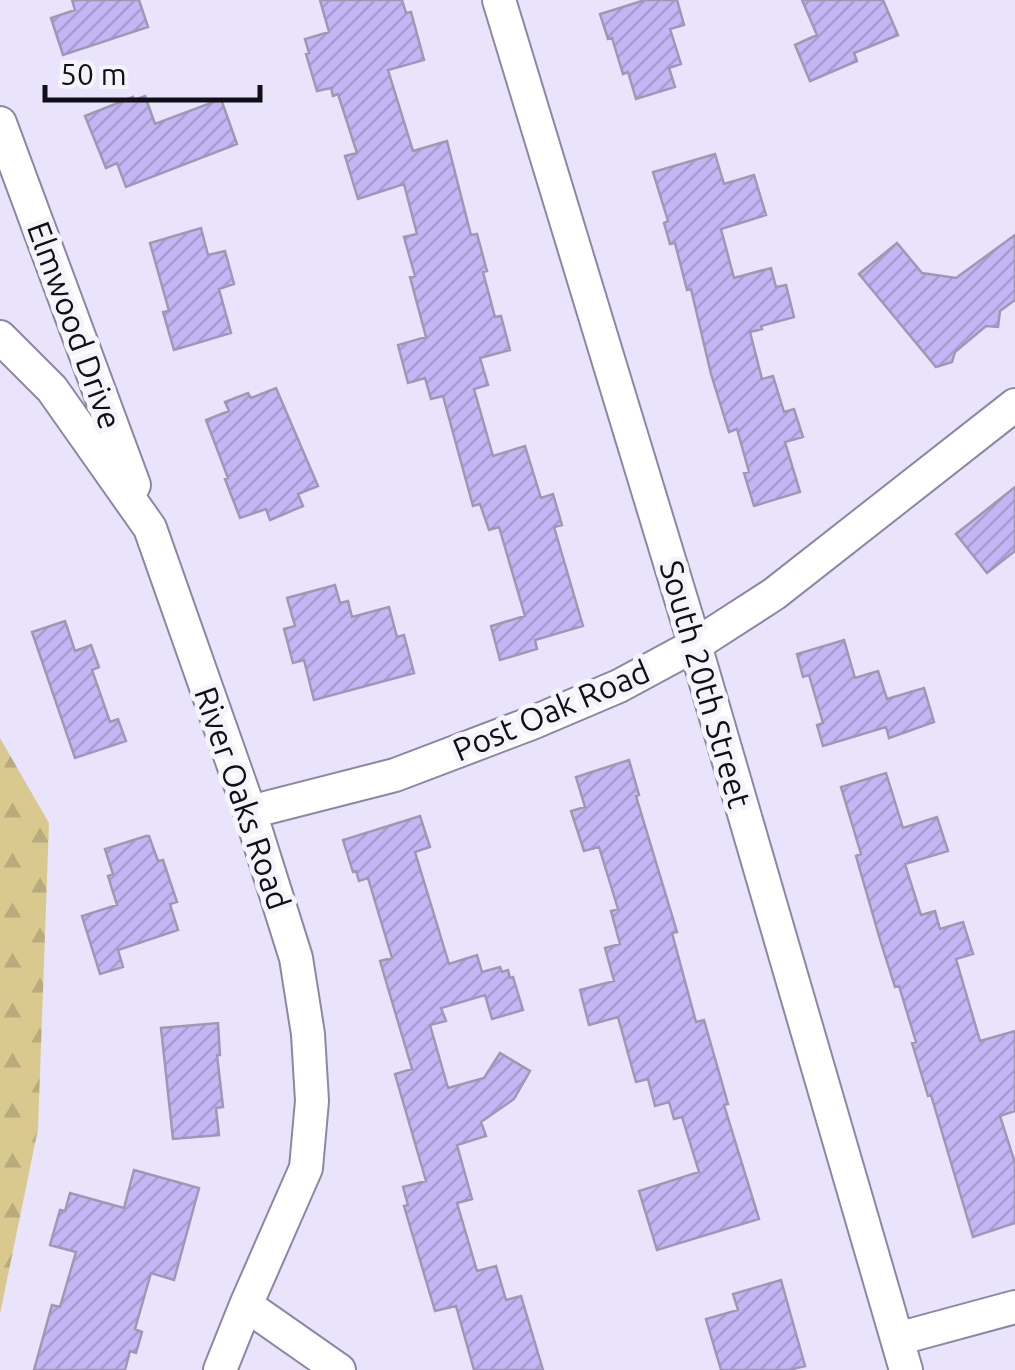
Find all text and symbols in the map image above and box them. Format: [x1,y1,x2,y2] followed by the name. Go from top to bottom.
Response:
[45,40,260,102] scale bar
[60,57,127,91] text: 50 m
[21,216,129,434] street label: Elmwood Drive
[653,556,759,812] street label: South 20th Street
[447,652,655,768] street label: Post Oak Road
[188,682,298,914] street label: River Oaks Road

